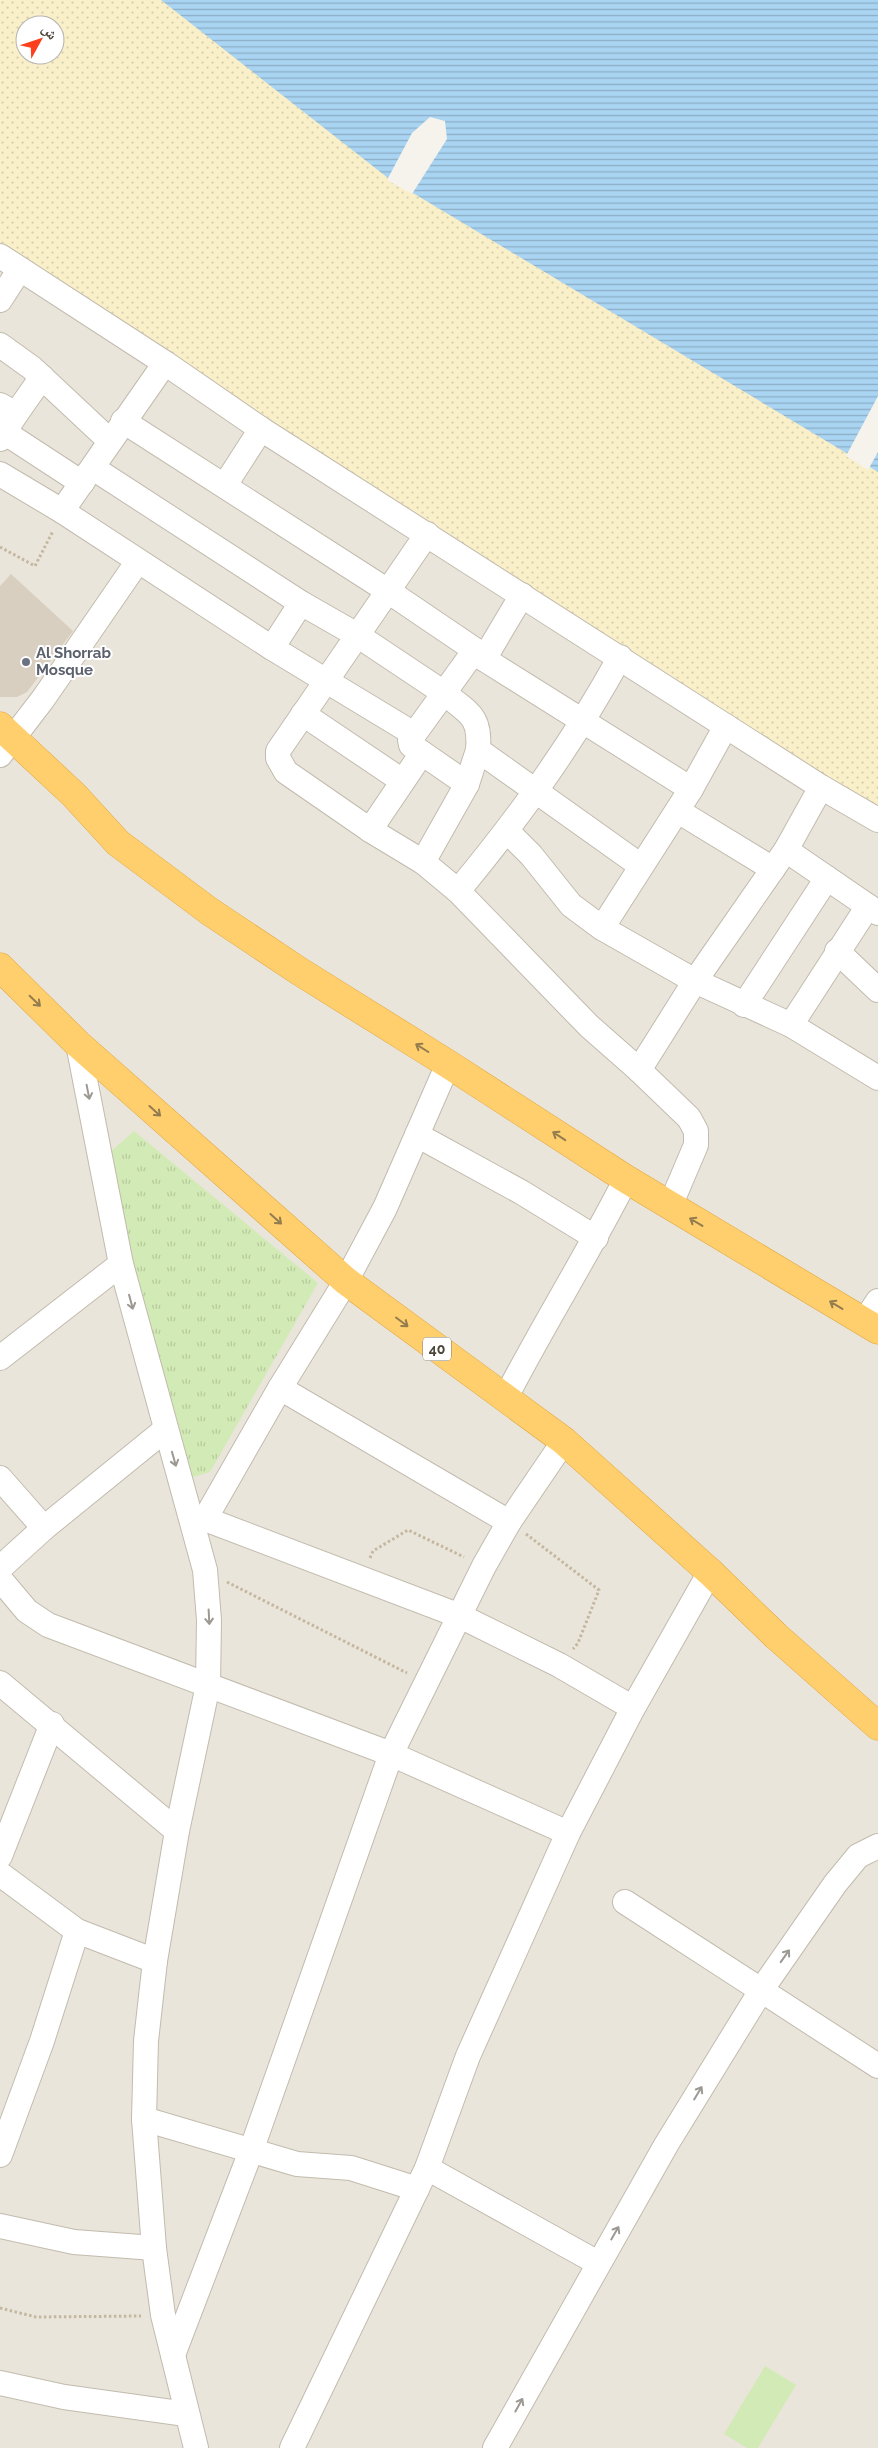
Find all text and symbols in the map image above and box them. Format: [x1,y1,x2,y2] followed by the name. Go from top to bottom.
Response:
[15,15,65,65] north arrow
[38,21,61,43] text: ش
[36,644,111,679] place label: Al Shorrab Mosque
[20,656,32,668] marker: Al Shorrab Mosque
[29,995,41,1007] one-way arrow
[416,1042,430,1052] one-way arrow
[83,1083,93,1099] one-way arrow
[148,1105,161,1117] one-way arrow
[552,1130,566,1140] one-way arrow
[270,1213,283,1225] one-way arrow
[690,1217,704,1227] one-way arrow
[127,1294,136,1310] one-way arrow
[829,1300,843,1310] one-way arrow
[395,1317,409,1327] one-way arrow
[423,1338,451,1360] road number: 40
[170,1450,180,1466] one-way arrow
[204,1609,213,1625] one-way arrow
[780,1949,790,1963] one-way arrow
[694,2087,704,2101] one-way arrow
[611,2227,621,2241] one-way arrow
[514,2399,524,2413] one-way arrow

